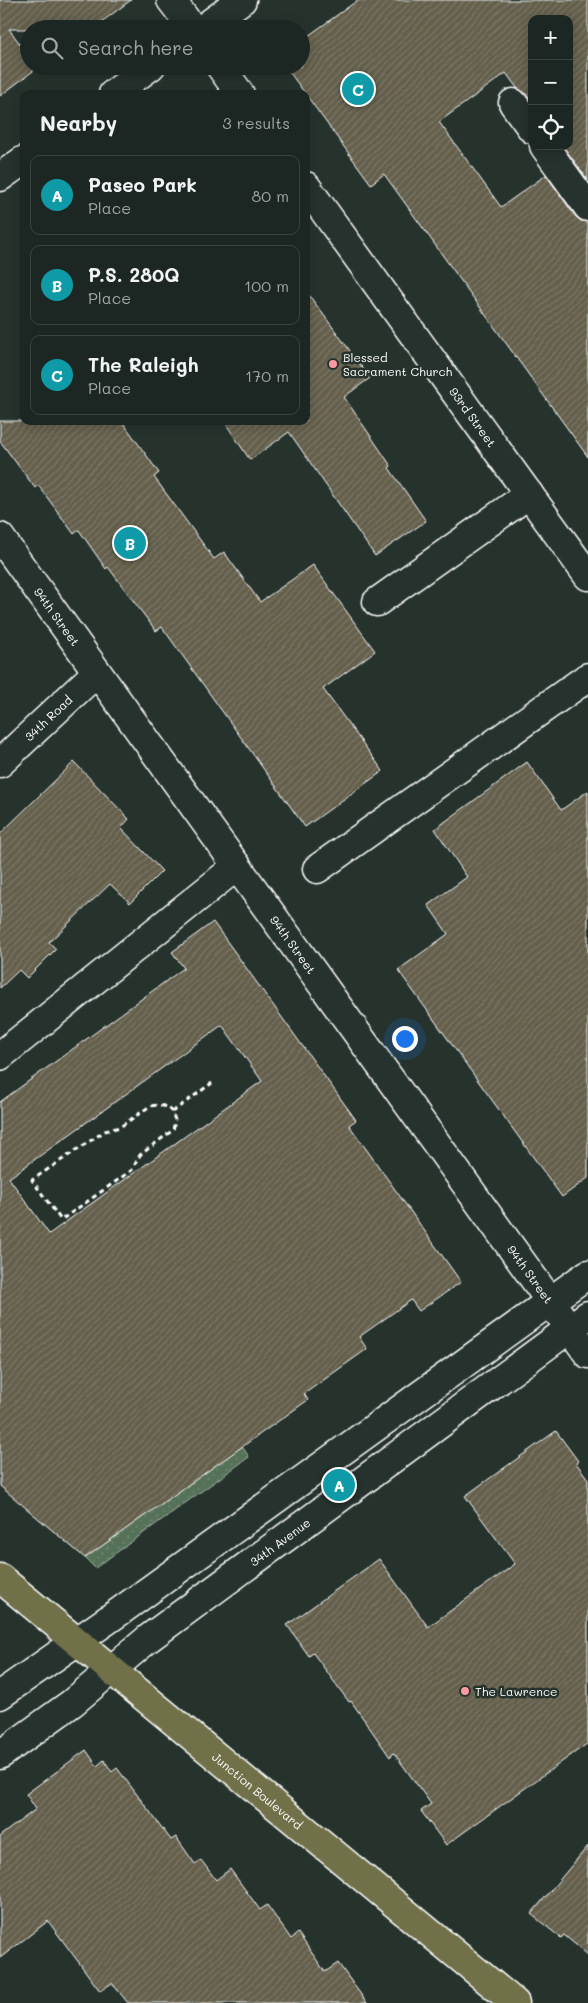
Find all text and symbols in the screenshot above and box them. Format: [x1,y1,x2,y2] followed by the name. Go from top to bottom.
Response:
[528,15,573,150] map controls
[528,15,573,60] button: +
[20,20,310,75] search box
[38,34,66,62] icon: search
[78,35,194,60] text: Search here
[528,60,573,105] button: −
[342,70,374,108] pin: C
[528,105,573,150] button: locate
[40,109,117,136] text: Nearby
[222,112,290,133] text: 3 results
[88,172,197,197] text: Paseo Park
[51,185,63,206] text: A
[252,185,289,206] text: 80 m
[88,197,131,218] text: Place
[88,262,179,287] text: P.S. 280Q
[52,275,62,296] text: B
[244,275,289,296] text: 100 m
[88,287,131,308] text: Place
[343,349,453,379] place label: Blessed Sacrament Church
[88,352,199,377] text: The Raleigh
[327,358,339,370] marker: Blessed Sacrament Church
[51,365,63,386] text: C
[245,365,289,386] text: 170 m
[88,377,131,398] text: Place
[446,384,500,450] street label: 93rd Street
[114,524,146,562] pin: B
[31,584,84,649] street label: 94th Street
[21,691,76,744] street label: 34th Road
[267,912,320,977] street label: 94th Street
[392,1026,418,1052] your location
[504,1242,557,1306] street label: 94th Street
[323,1466,355,1504] pin: A
[246,1514,313,1569] street label: 34th Avenue
[475,1683,557,1699] place label: The Lawrence
[459,1685,471,1697] marker: The Lawrence
[209,1749,306,1833] street label: Junction Boulevard

